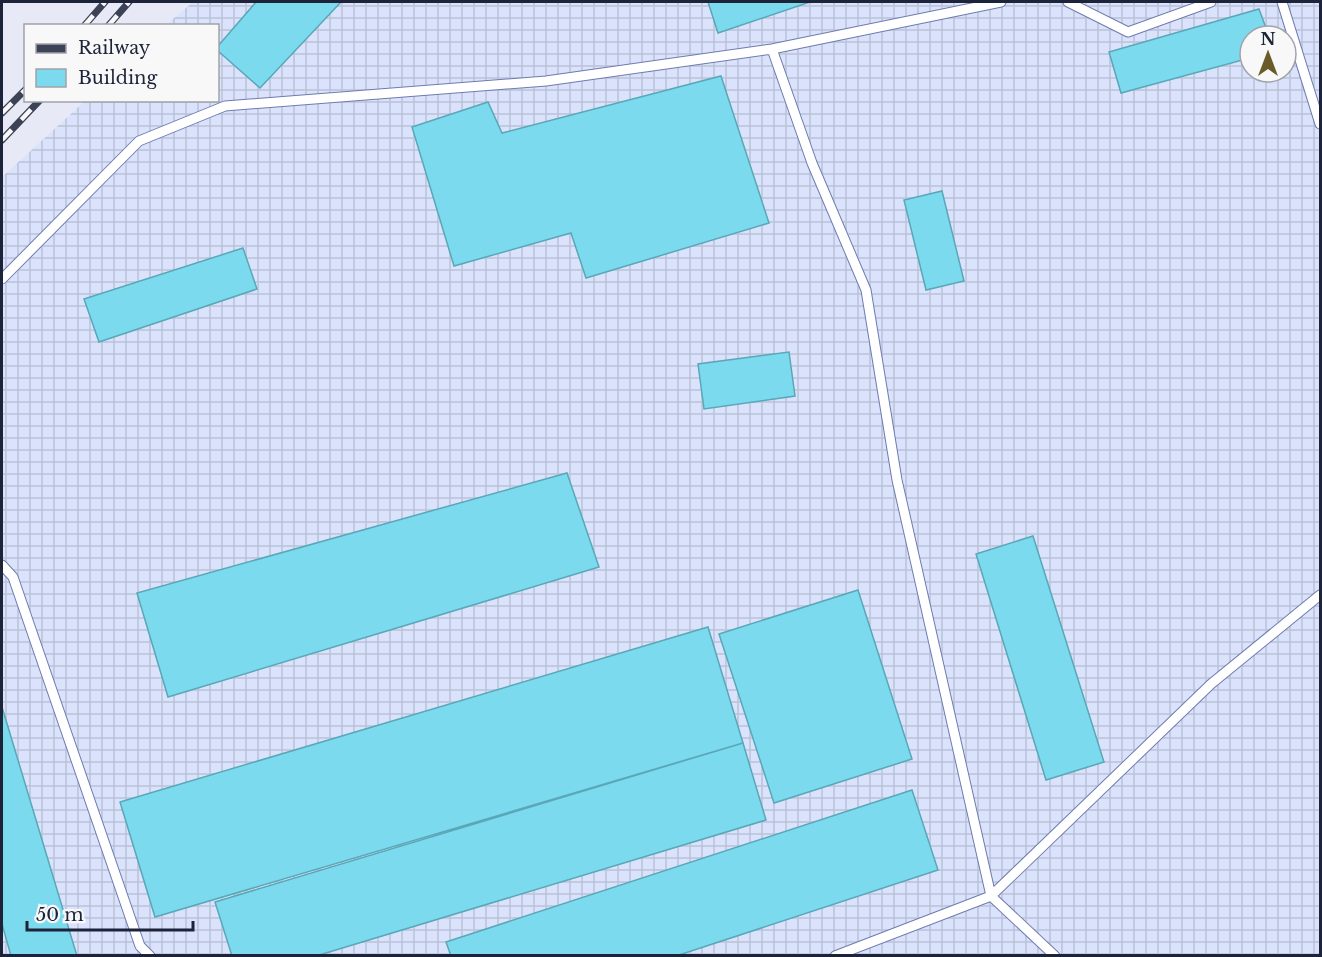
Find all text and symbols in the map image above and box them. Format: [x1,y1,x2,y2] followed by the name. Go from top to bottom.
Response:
[24,24,219,102] legend
[1238,24,1298,84] north arrow
[1260,29,1276,49] text: N
[78,37,151,59] text: Railway
[78,67,157,89] text: Building
[27,894,194,932] scale bar
[36,904,84,926] text: 50 m

